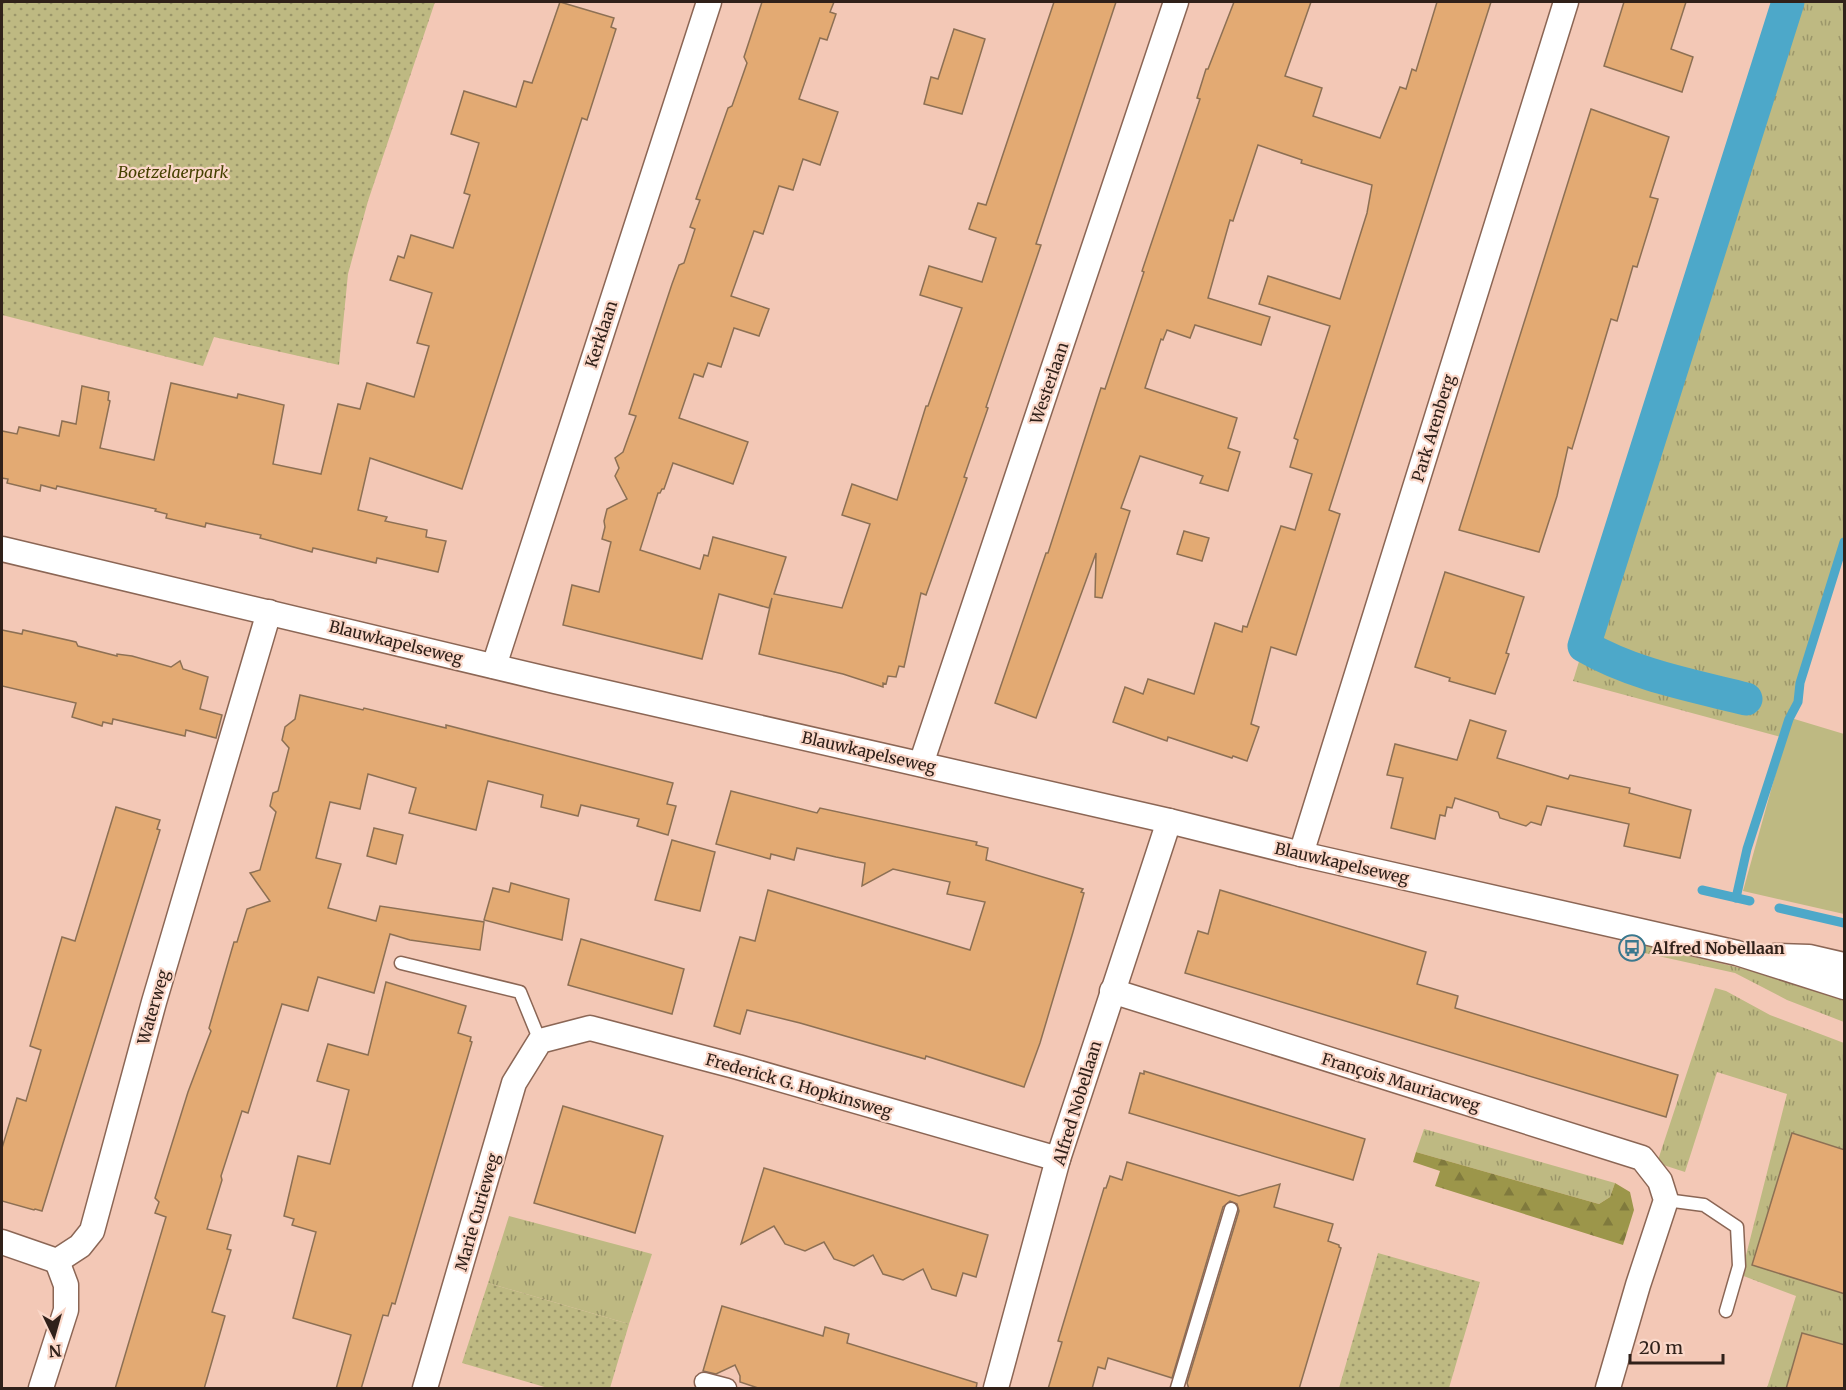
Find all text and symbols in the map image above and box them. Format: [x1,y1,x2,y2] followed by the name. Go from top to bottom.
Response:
[118,162,228,182] park label: Boetzelaerpark
[581,298,621,370] street label: Kerklaan
[1025,339,1072,428] street label: Westerlaan
[1407,372,1459,484] street label: Park Arenberg
[327,616,465,668] street label: Blauwkapelseweg
[800,727,938,777] street label: Blauwkapelseweg
[1273,838,1411,888] street label: Blauwkapelseweg
[1617,933,1647,963] bus stop icon: Alfred Nobellaan
[1651,938,1785,958] place label: Alfred Nobellaan
[132,967,173,1048] street label: Waterweg
[1048,1038,1106,1169] street label: Alfred Nobellaan
[1319,1048,1483,1116] street label: François Mauriacweg
[703,1049,895,1121] street label: Frederick G. Hopkinsweg
[451,1151,503,1273] street label: Marie Curieweg
[24,1306,84,1366] north arrow
[1630,1327,1723,1365] scale bar
[1639,1336,1683,1359] text: 20 m
[48,1340,62,1361] text: N

